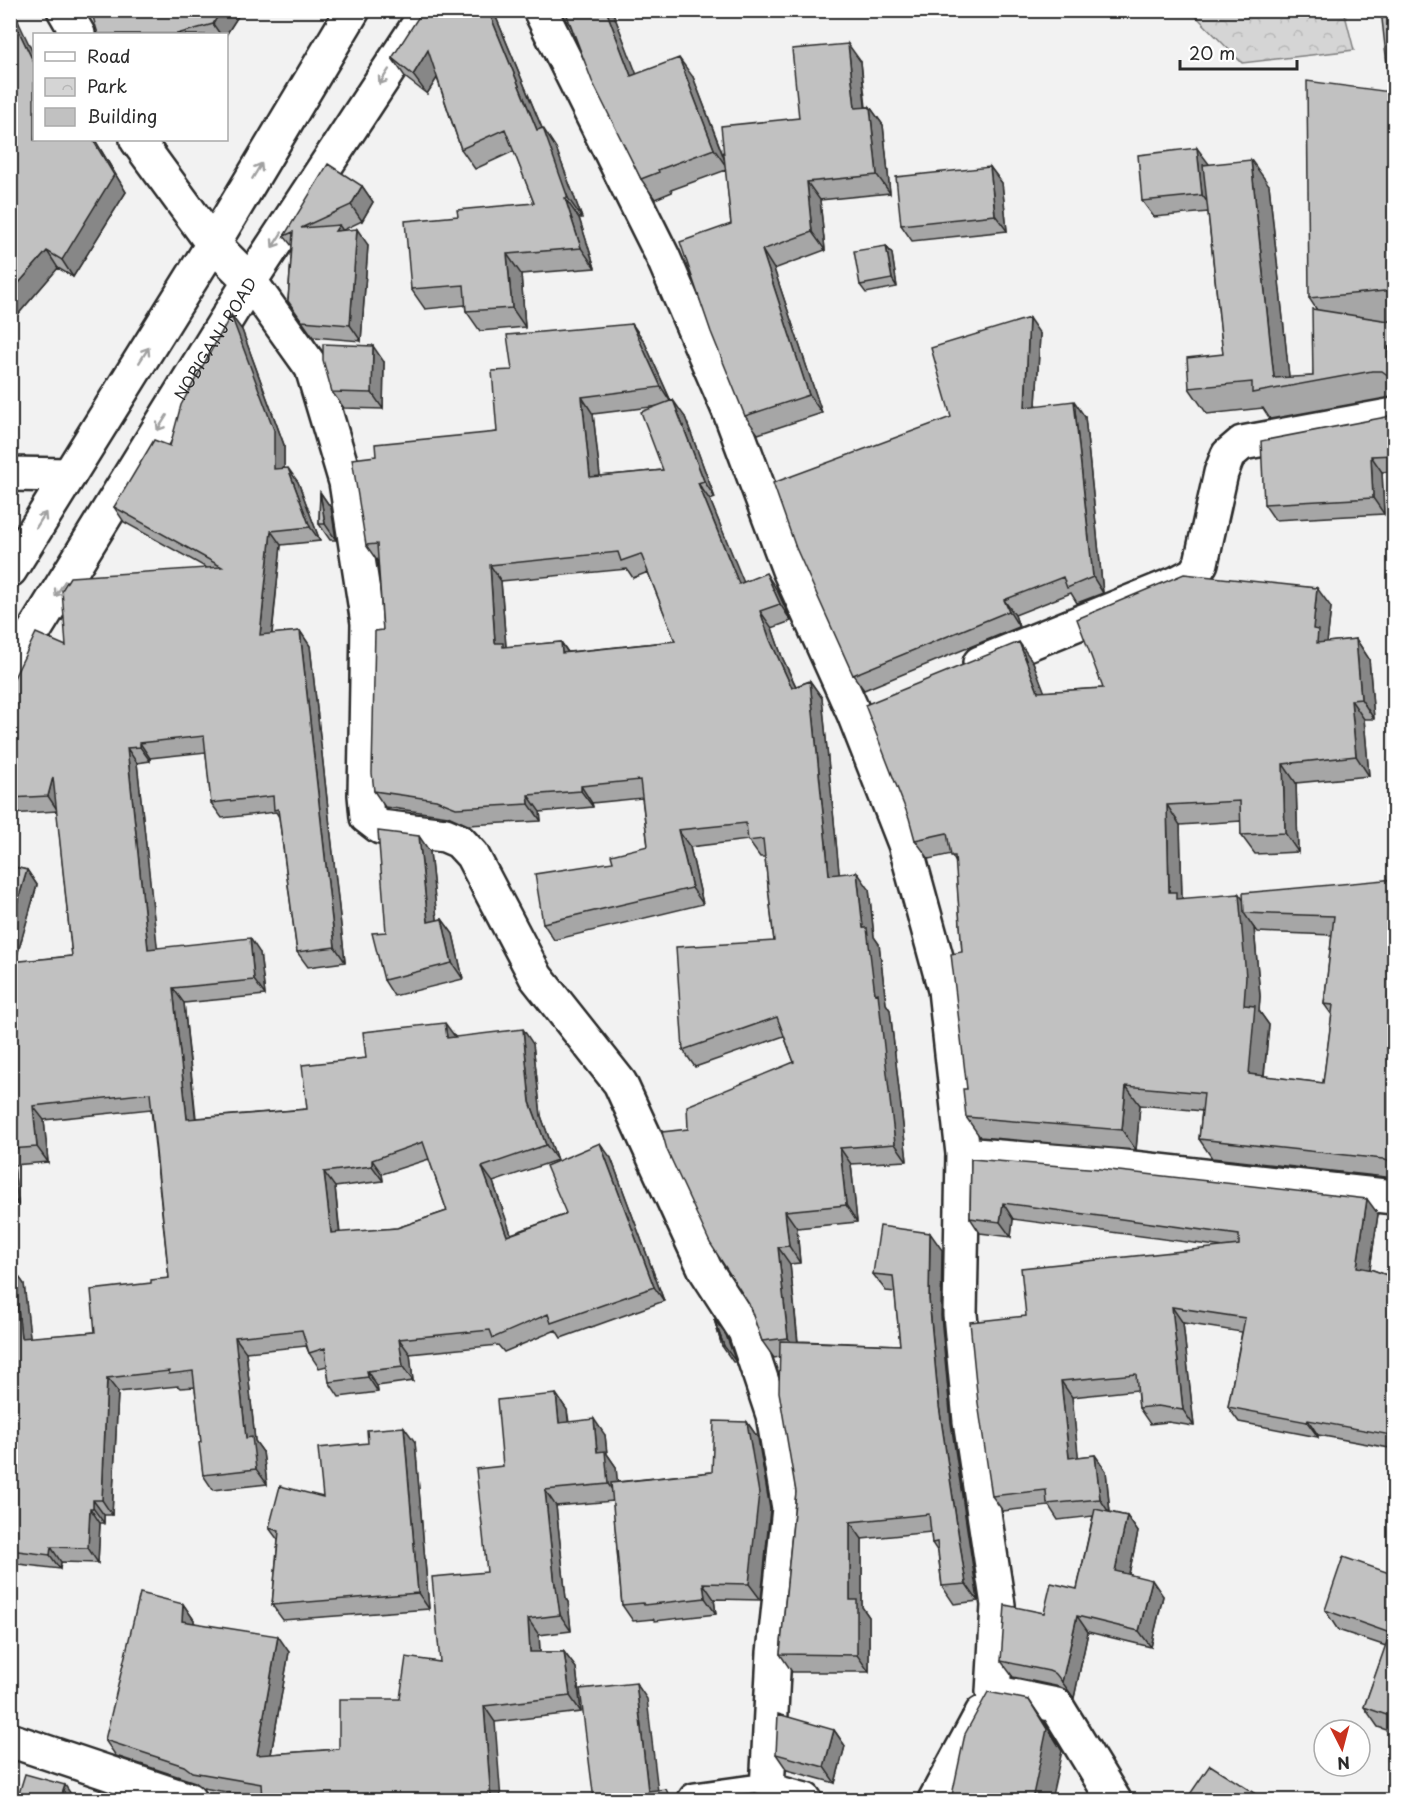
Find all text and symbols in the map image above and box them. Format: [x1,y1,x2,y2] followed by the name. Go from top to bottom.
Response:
[33,33,228,141] legend
[1180,33,1297,71] scale bar
[1189,39,1235,66] text: 20 m
[87,42,131,69] text: Road
[378,68,390,85] one-way arrow
[87,72,127,99] text: Park
[87,102,157,129] text: Building
[252,163,264,180] one-way arrow
[271,231,283,248] one-way arrow
[168,272,262,404] street label: NOBIGANJ ROAD
[139,347,151,364] one-way arrow
[156,414,168,431] one-way arrow
[36,512,48,529] one-way arrow
[54,580,66,597] one-way arrow
[1312,1718,1372,1778] north arrow
[1336,1751,1351,1777] text: N

